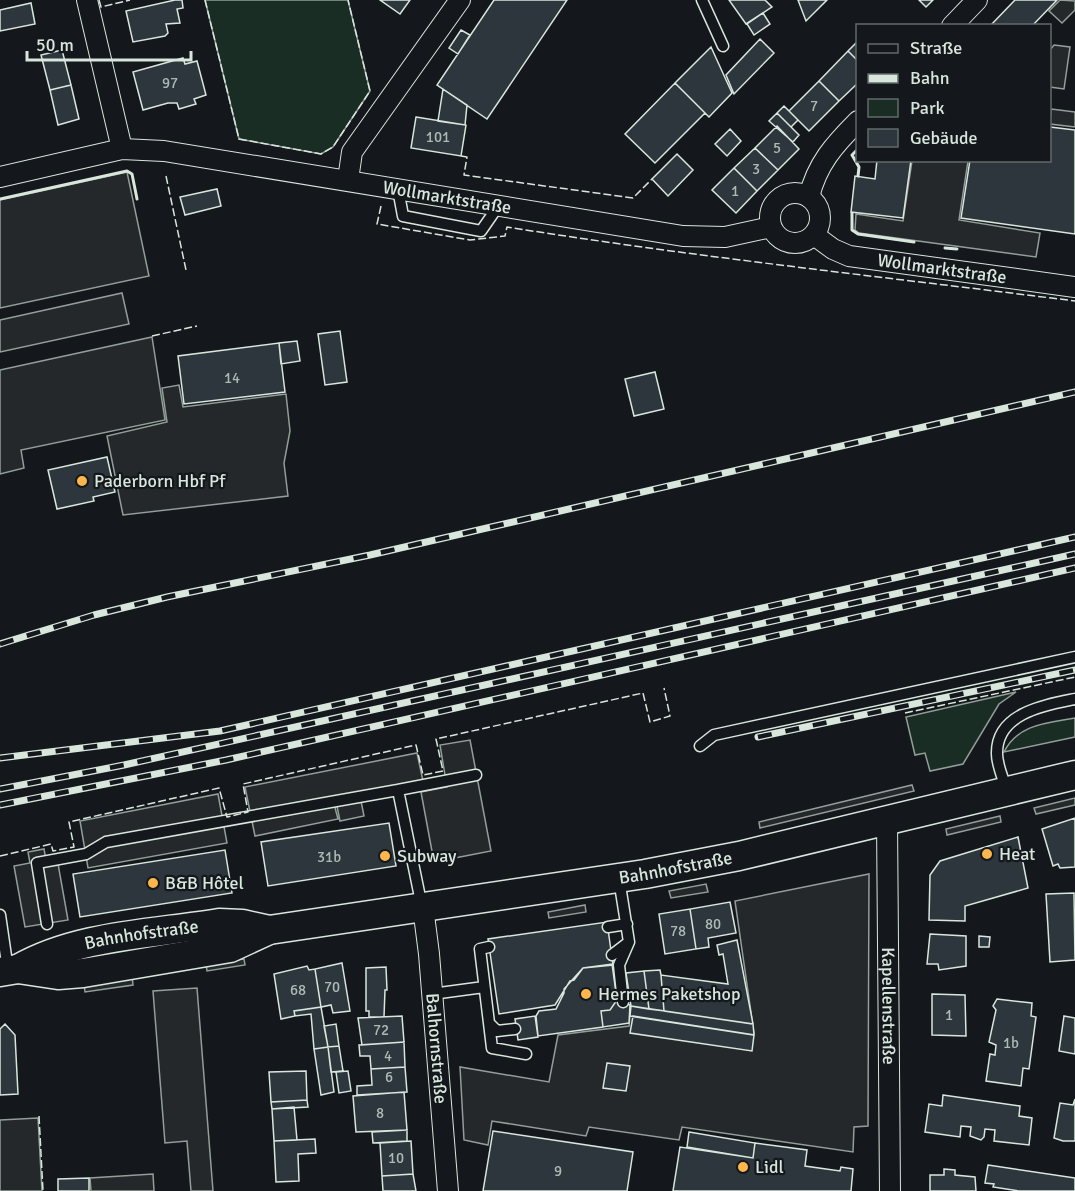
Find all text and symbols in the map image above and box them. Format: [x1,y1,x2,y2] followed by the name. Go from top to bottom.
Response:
[27,24,190,62] scale bar
[856,24,1051,162] legend
[36,34,74,56] text: 50 m
[910,37,962,59] text: Straße
[910,67,950,89] text: Bahn
[162,74,178,92] house number: 97
[810,97,818,115] house number: 7
[910,97,945,119] text: Park
[910,127,978,149] text: Gebäude
[426,128,450,146] house number: 101
[773,139,781,157] house number: 5
[752,160,760,178] house number: 3
[381,176,513,219] street label: Wollmarktstraße
[731,182,739,200] house number: 1
[876,249,1008,288] street label: Wollmarktstraße
[224,369,240,387] house number: 14
[94,470,226,492] place label: Paderborn Hbf Pf
[75,474,89,488] marker: Paderborn Hbf Pf
[999,843,1035,865] place label: Heat
[397,845,457,867] place label: Subway
[617,847,734,889] street label: Bahnhofstraße
[980,847,994,861] marker: Heat
[317,848,341,866] house number: 31b
[378,849,392,863] marker: Subway
[165,872,244,894] place label: B&B Hôtel
[146,876,160,890] marker: B&B Hôtel
[82,915,200,954] street label: Bahnhofstraße
[705,915,721,933] house number: 80
[670,922,686,940] house number: 78
[877,947,900,1065] street label: Kapellenstraße
[324,978,340,996] house number: 70
[290,981,306,999] house number: 68
[598,983,740,1005] place label: Hermes Paketshop
[579,987,593,1001] marker: Hermes Paketshop
[421,992,452,1105] street label: Balhornstraße
[945,1006,953,1024] house number: 1
[373,1021,389,1039] house number: 72
[1003,1034,1019,1052] house number: 1b
[384,1047,392,1065] house number: 4
[385,1068,393,1086] house number: 6
[376,1104,384,1122] house number: 8
[388,1149,404,1167] house number: 10
[755,1156,784,1178] place label: Lidl
[736,1160,750,1174] marker: Lidl
[554,1162,562,1180] house number: 9

